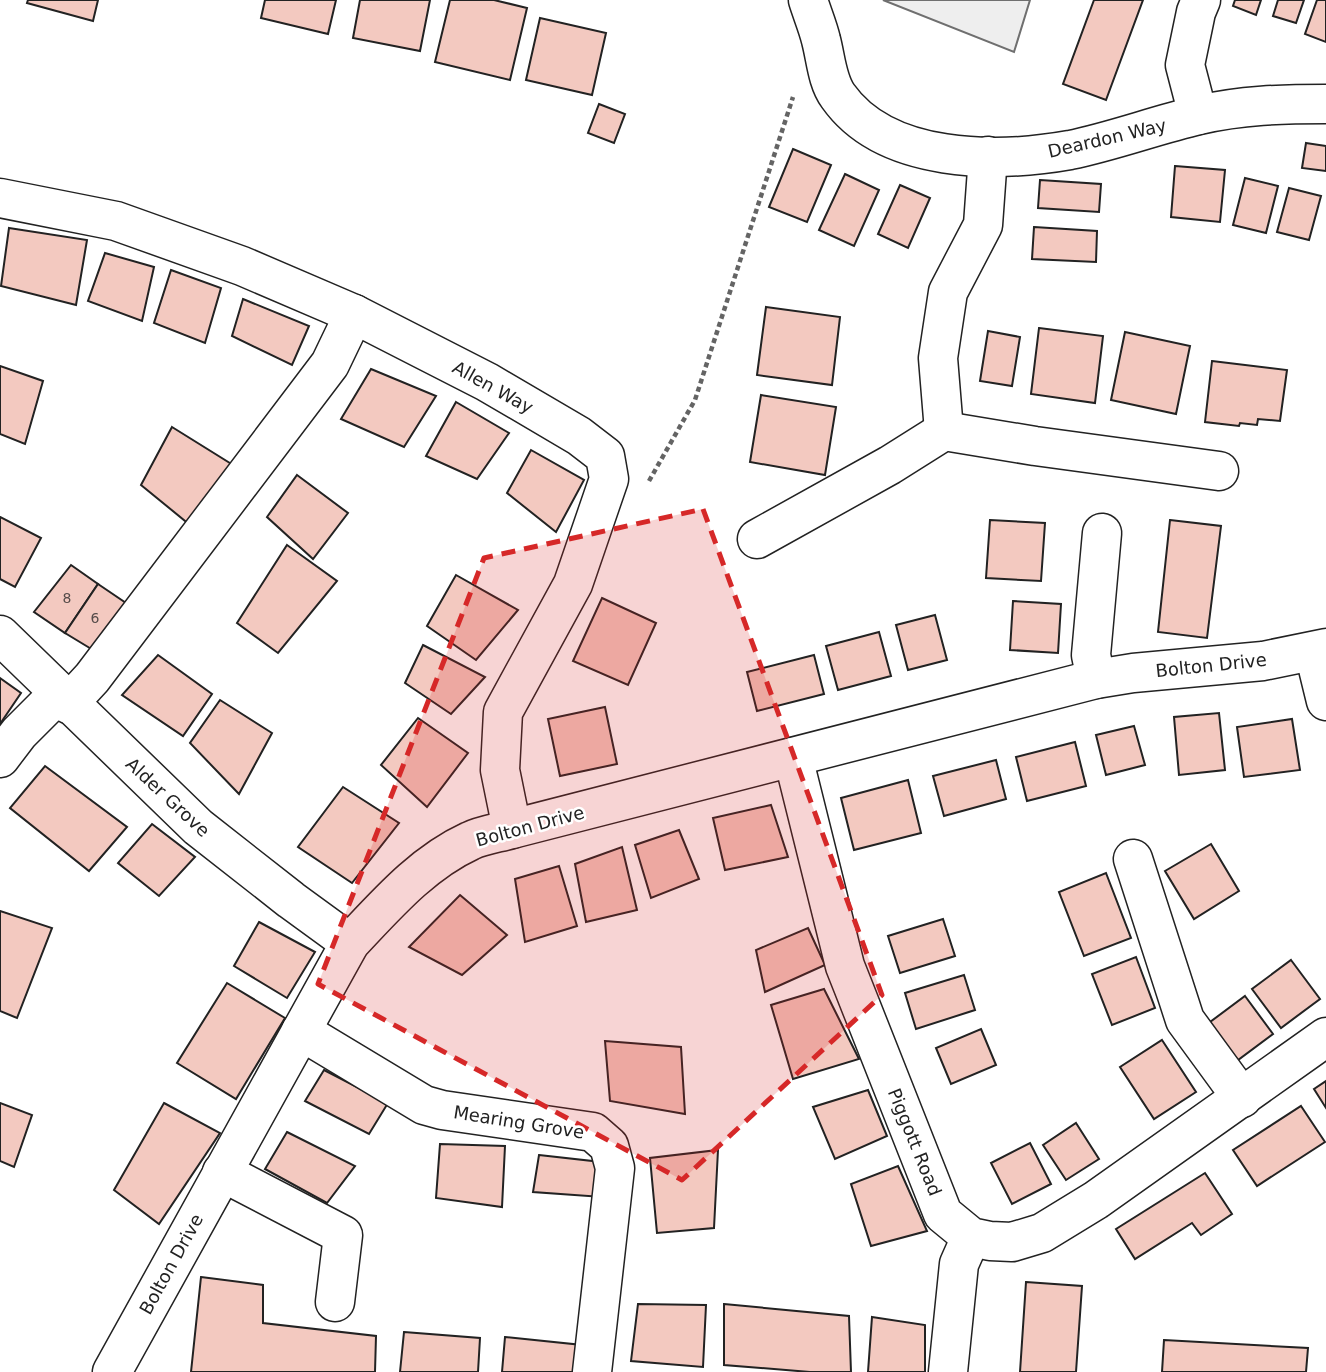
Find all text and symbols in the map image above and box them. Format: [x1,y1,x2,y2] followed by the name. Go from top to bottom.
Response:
[1046,114,1169,162] street label: Deardon Way
[449,356,537,418] street label: Allen Way
[63,590,71,606] house number: 8
[91,610,100,626] house number: 6
[1154,649,1268,681] street label: Bolton Drive
[122,753,214,841] street label: Alder Grove
[473,801,587,851] street label: Bolton Drive
[884,1085,946,1199] street label: Piggott Road
[452,1101,586,1143] street label: Mearing Grove
[135,1210,207,1318] street label: Bolton Drive

